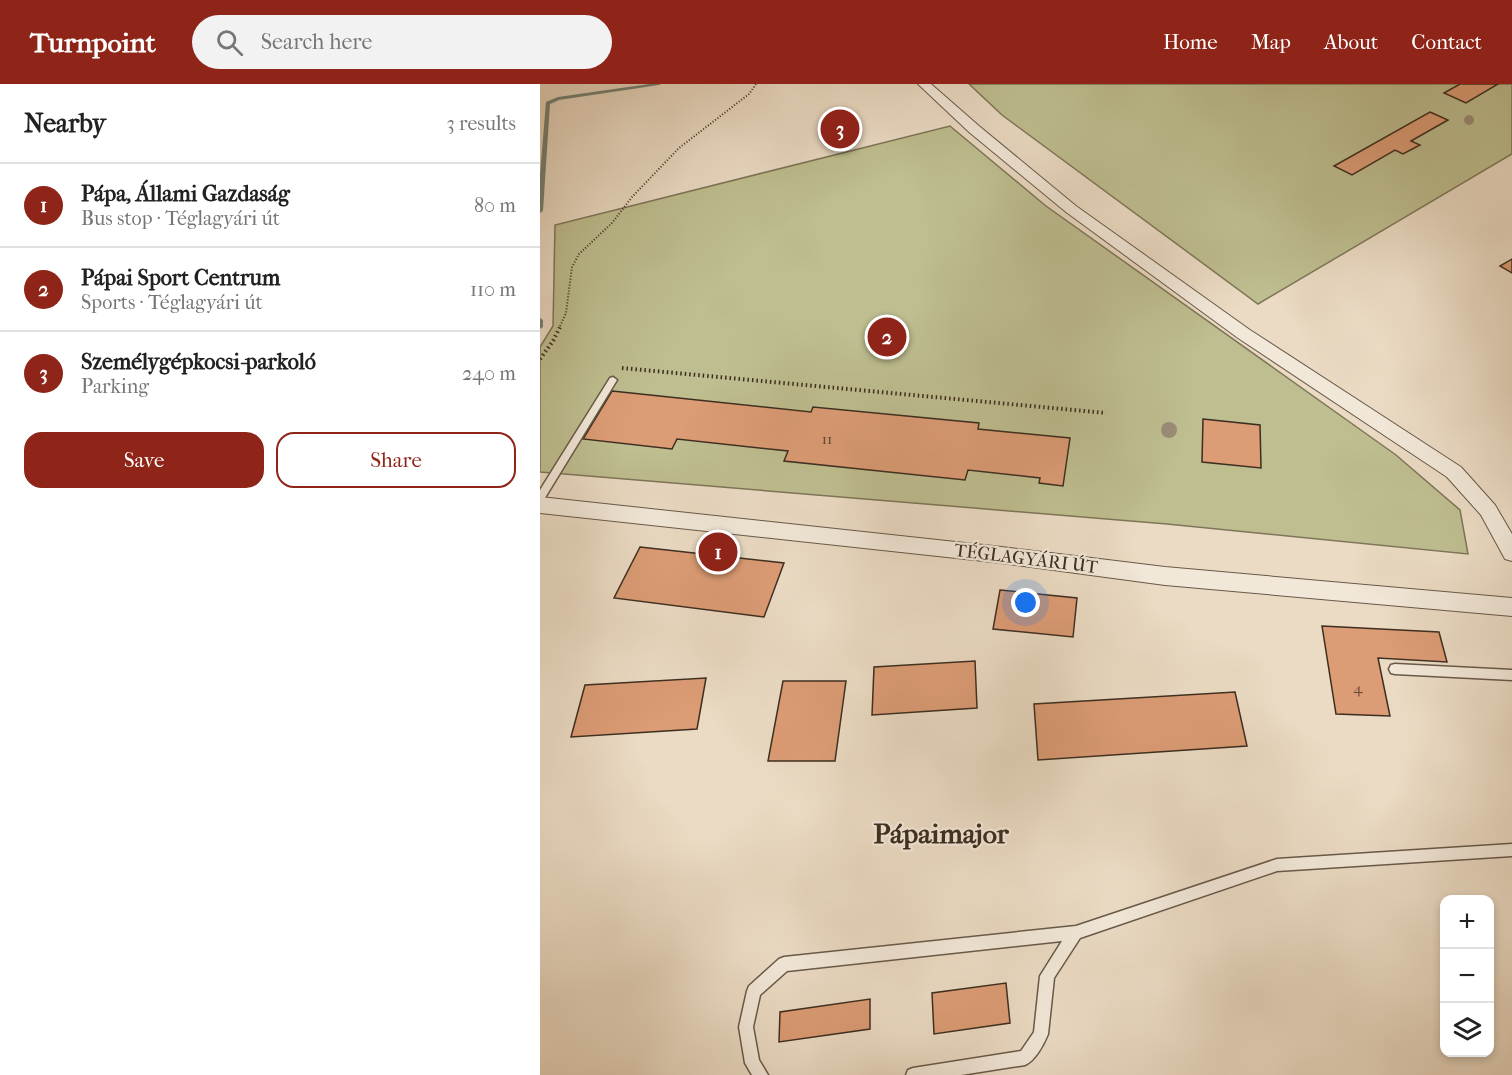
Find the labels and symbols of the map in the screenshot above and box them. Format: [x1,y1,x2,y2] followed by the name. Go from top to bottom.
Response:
[820,106,860,152] pin: 3
[868,314,906,360] pin: 2
[822,430,832,448] house number: 11
[698,530,738,574] pin: 1
[953,539,1100,578] street label: TÉGLAGYÁRI ÚT
[1011,588,1040,617] your location
[1354,679,1364,697] house number: 4
[873,817,1010,850] district label: Pápaimajor

